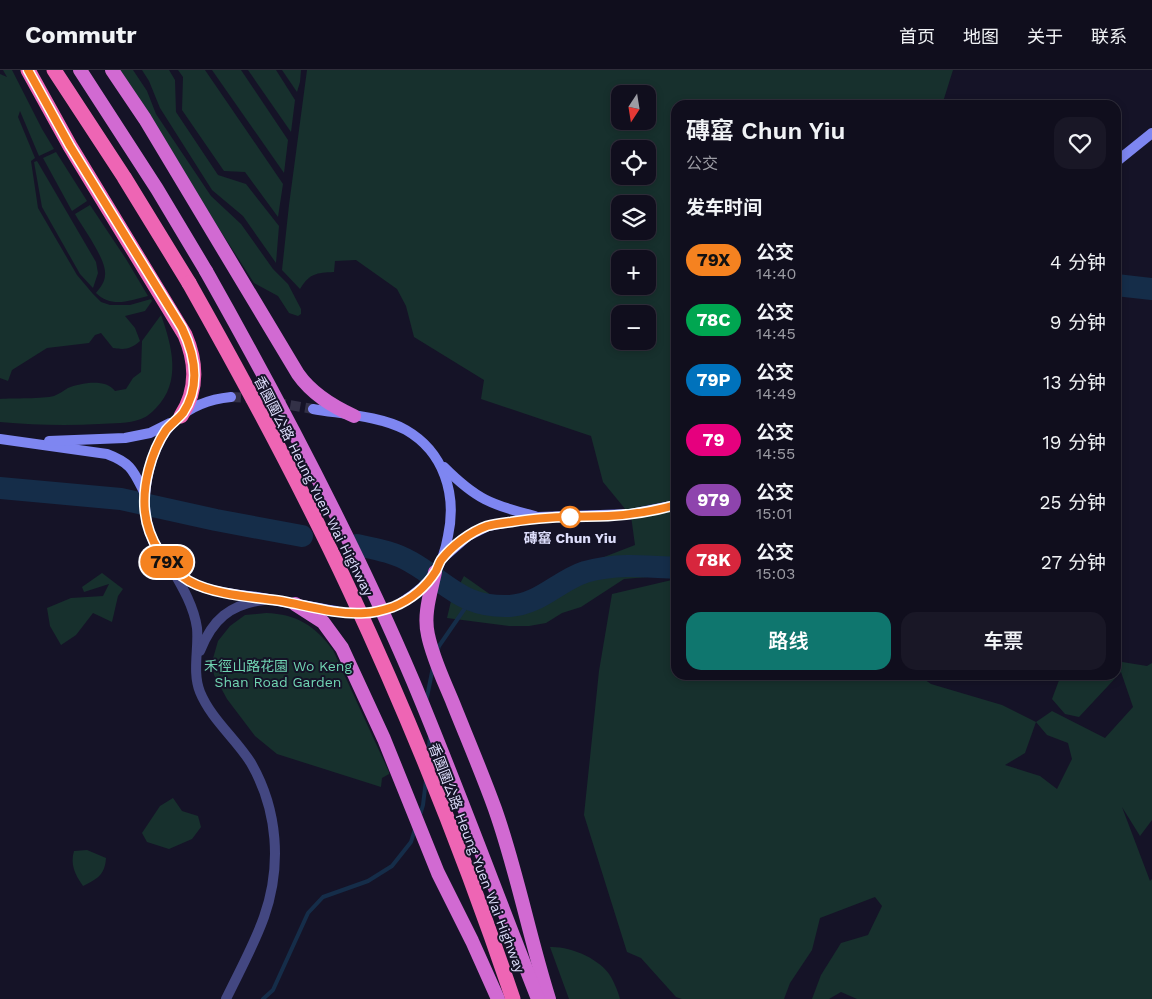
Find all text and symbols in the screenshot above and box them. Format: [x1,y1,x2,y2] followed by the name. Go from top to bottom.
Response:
[25,21,137,49] text: Commutr
[899,26,935,47] text: 首页
[963,26,999,47] text: 地图
[1027,26,1063,47] text: 关于
[1091,26,1127,47] text: 联系
[611,85,656,130] north arrow
[611,85,656,350] map controls
[686,117,845,145] text: 磚窰 Chun Yiu
[1054,117,1106,169] button: heart
[611,140,656,185] button: locate
[686,154,718,173] text: 公交
[611,195,656,240] button: layers
[686,196,762,219] text: 发车时间
[756,241,794,264] text: 公交
[697,249,730,270] text: 79X
[611,250,656,295] button: +
[1050,251,1106,274] text: 4 分钟
[756,264,796,283] text: 14:40
[756,301,794,324] text: 公交
[611,305,656,350] button: −
[696,309,731,330] text: 78C
[1050,311,1106,334] text: 9 分钟
[756,324,796,343] text: 14:45
[756,361,794,384] text: 公交
[696,369,731,390] text: 79P
[1043,371,1106,394] text: 13 分钟
[251,373,377,599] street label: 香園圍公路 Heung Yuen Wai Highway
[756,384,796,403] text: 14:49
[756,421,794,444] text: 公交
[702,429,725,450] text: 79
[1042,431,1106,454] text: 19 分钟
[756,444,795,463] text: 14:55
[756,481,794,504] text: 公交
[697,489,730,510] text: 979
[1039,491,1106,514] text: 25 分钟
[756,504,792,523] text: 15:01
[559,506,581,528] marker: 磚窰 Chun Yiu
[523,530,617,546] place label: 磚窰 Chun Yiu
[756,541,794,564] text: 公交
[138,546,196,578] line badge: 79X
[696,549,731,570] text: 78K
[150,551,184,572] text: 79X
[1041,551,1106,574] text: 27 分钟
[756,564,795,583] text: 15:03
[686,612,891,670] button: 路线
[901,612,1106,670] button: 车票
[204,658,352,690] park label: 禾徑山路花園 Wo Keng Shan Road Garden
[426,741,529,976] street label: 香園圍公路 Heung Yuen Wai Highway

